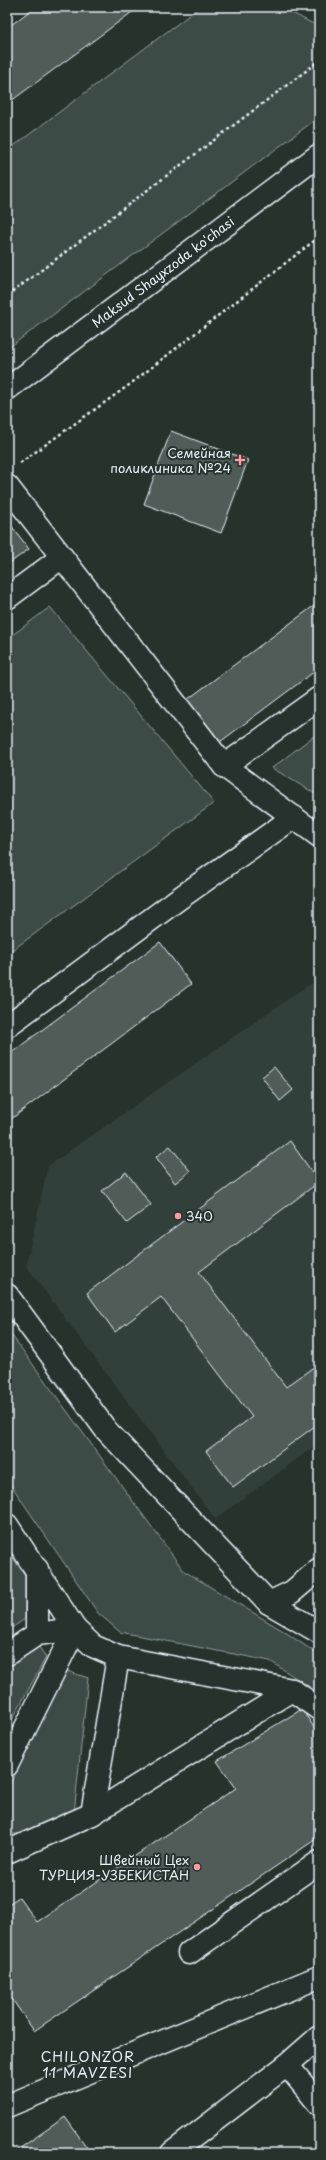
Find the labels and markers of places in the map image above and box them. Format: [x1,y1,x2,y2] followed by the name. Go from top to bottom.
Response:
[110,443,231,477] place label: Семейная поликлиника №24
[234,454,246,466] marker: Семейная поликлиника №24
[186,1206,213,1225] place label: 340
[173,1211,183,1221] marker: 340
[39,1850,189,1884] place label: Швейный Цех ТУРЦИЯ-УЗБЕКИСТАН
[192,1862,202,1872] marker: Швейный Цех ТУРЦИЯ-УЗБЕКИСТАН

